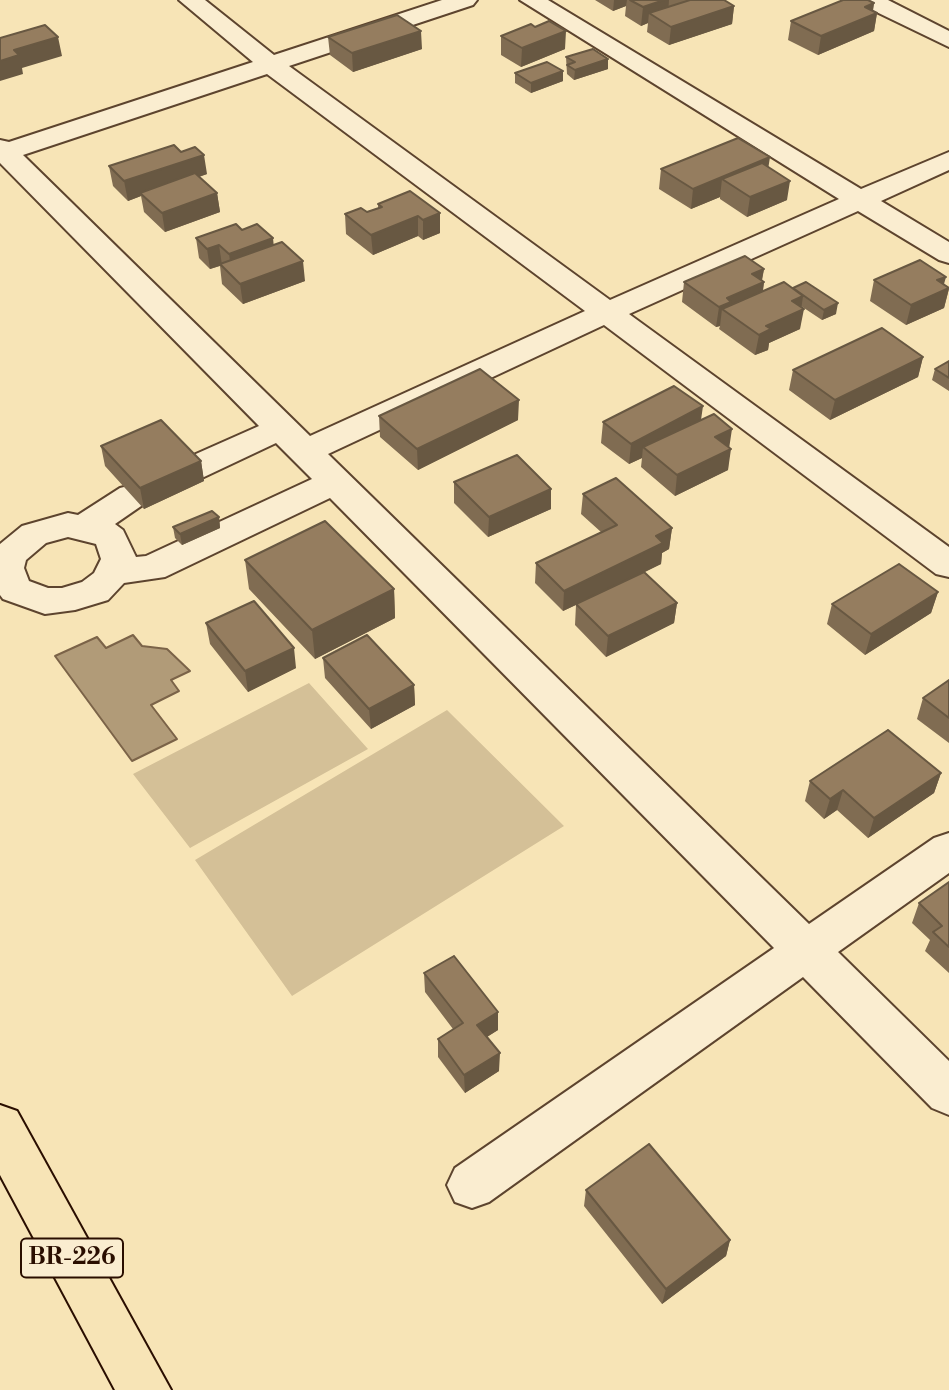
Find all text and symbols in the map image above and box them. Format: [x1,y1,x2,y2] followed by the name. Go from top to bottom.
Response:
[21,1238,123,1278] road number: BR-226

